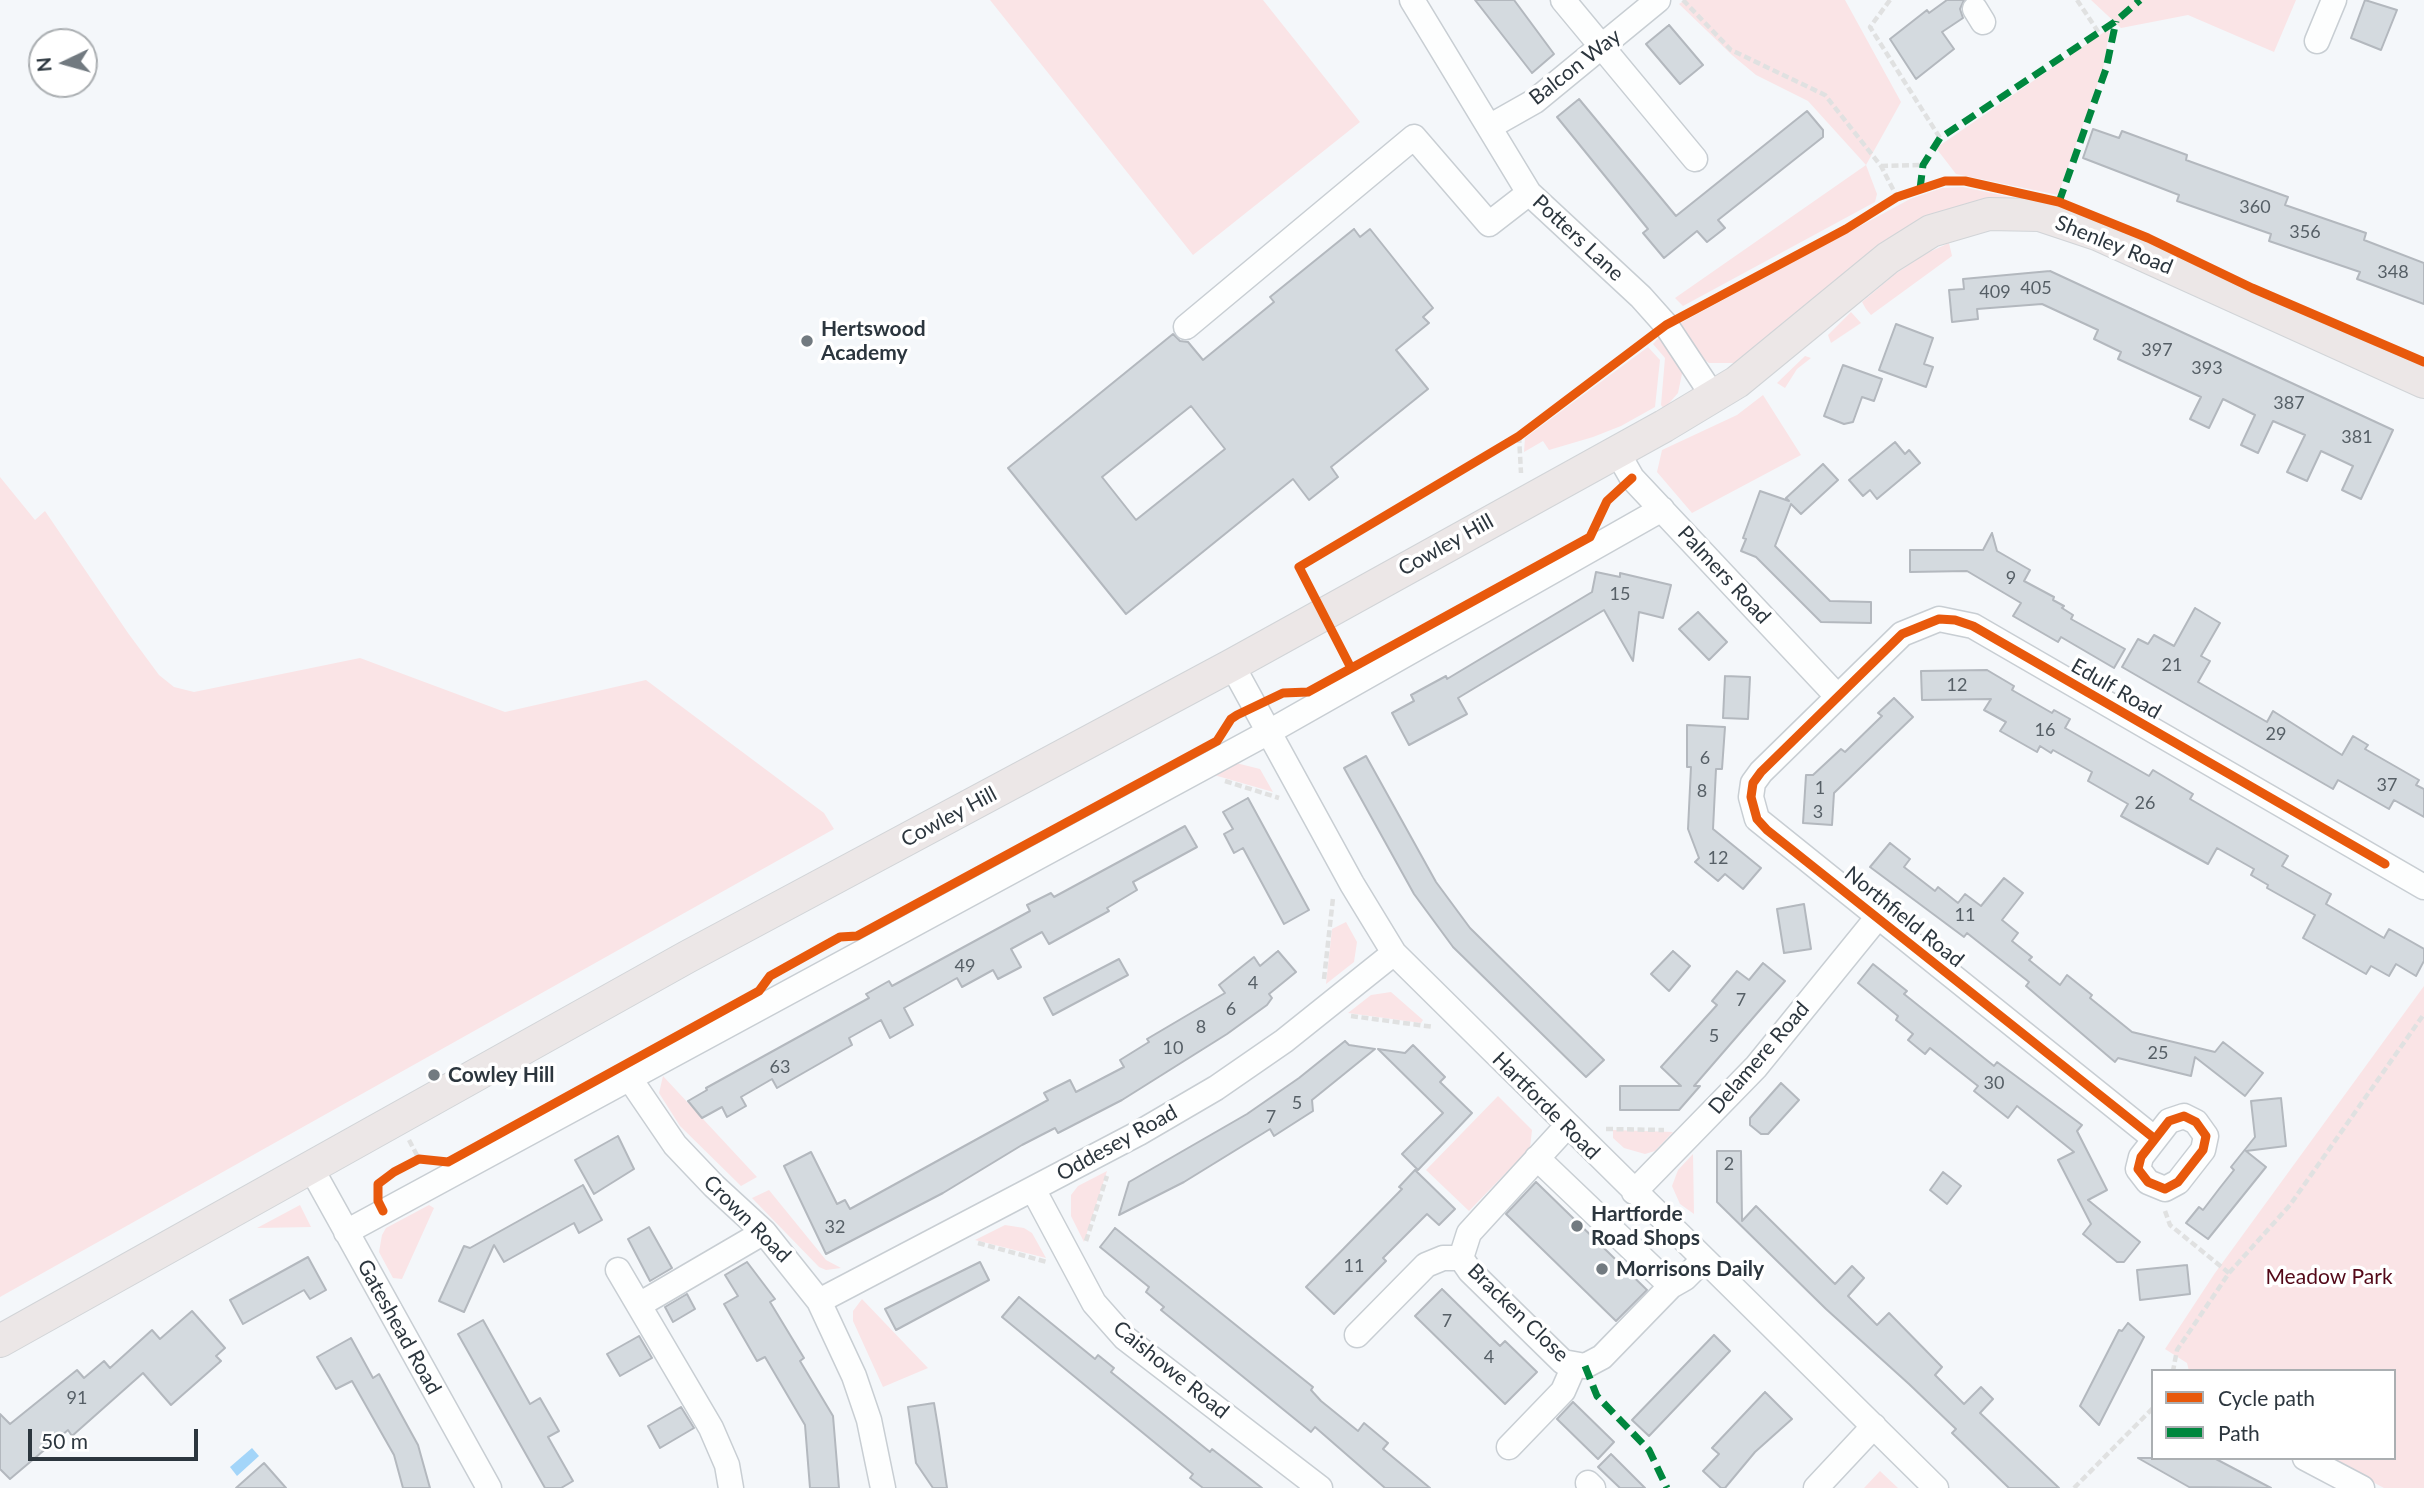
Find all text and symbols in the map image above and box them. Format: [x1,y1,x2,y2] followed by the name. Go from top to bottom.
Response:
[1524,23,1626,111] street label: Balcon Way
[28,28,98,98] north arrow
[31,56,56,73] text: N
[1527,189,1629,287] street label: Potters Lane
[2239,196,2271,218] house number: 360
[2052,210,2176,280] street label: Shenley Road
[2289,221,2321,243] house number: 356
[2377,261,2409,283] house number: 348
[2020,277,2052,299] house number: 405
[1979,281,2011,303] house number: 409
[821,316,926,366] place label: Hertswood Academy
[799,333,815,349] marker: Hertswood Academy
[2141,339,2173,361] house number: 397
[2191,357,2223,379] house number: 393
[2273,392,2305,414] house number: 387
[2341,426,2373,448] house number: 381
[1394,509,1498,581] street label: Cowley Hill
[1672,521,1776,629] street label: Palmers Road
[2006,567,2016,589] house number: 9
[1610,583,1630,605] house number: 15
[2067,653,2165,725] street label: Edulf Road
[2162,654,2182,676] house number: 21
[1947,674,1967,696] house number: 12
[2035,719,2055,741] house number: 16
[2266,723,2286,745] house number: 29
[1700,747,1710,769] house number: 6
[2377,774,2397,796] house number: 37
[1815,777,1825,799] house number: 1
[1697,780,1707,802] house number: 8
[897,781,1001,853] street label: Cowley Hill
[2135,792,2155,814] house number: 26
[1813,801,1823,823] house number: 3
[1708,847,1728,869] house number: 12
[1839,861,1969,973] street label: Northfield Road
[1955,904,1975,926] house number: 11
[955,955,975,977] house number: 49
[1248,972,1258,994] house number: 4
[1736,989,1746,1011] house number: 7
[1703,997,1815,1119] street label: Delamere Road
[1226,998,1236,1020] house number: 6
[1196,1016,1206,1038] house number: 8
[1709,1025,1719,1047] house number: 5
[1163,1037,1183,1059] house number: 10
[2148,1042,2168,1064] house number: 25
[1487,1047,1605,1165] street label: Hartforde Road
[770,1056,790,1078] house number: 63
[448,1062,555,1088] place label: Cowley Hill
[426,1067,442,1083] marker: Cowley Hill
[1984,1072,2004,1094] house number: 30
[1292,1092,1302,1114] house number: 5
[1052,1100,1182,1186] street label: Oddesey Road
[1266,1106,1276,1128] house number: 7
[1724,1153,1734,1175] house number: 2
[698,1170,796,1268] street label: Crown Road
[1591,1201,1700,1251] place label: Hartforde Road Shops
[825,1216,845,1238] house number: 32
[1569,1218,1585,1234] marker: Hartforde Road Shops
[352,1255,446,1399] street label: Gateshead Road
[1344,1255,1364,1277] house number: 11
[1616,1256,1764,1282] place label: Morrisons Daily
[1462,1259,1574,1367] street label: Bracken Close
[1594,1261,1610,1277] marker: Morrisons Daily
[2265,1264,2393,1290] park label: Meadow Park
[1442,1310,1452,1332] house number: 7
[1108,1316,1234,1424] street label: Caishowe Road
[1484,1346,1494,1368] house number: 4
[2151,1369,2396,1460] legend
[2218,1385,2315,1410] text: Cycle path
[67,1387,87,1409] house number: 91
[32,1414,201,1458] scale bar
[2218,1420,2260,1445] text: Path
[41,1428,88,1453] text: 50 m

